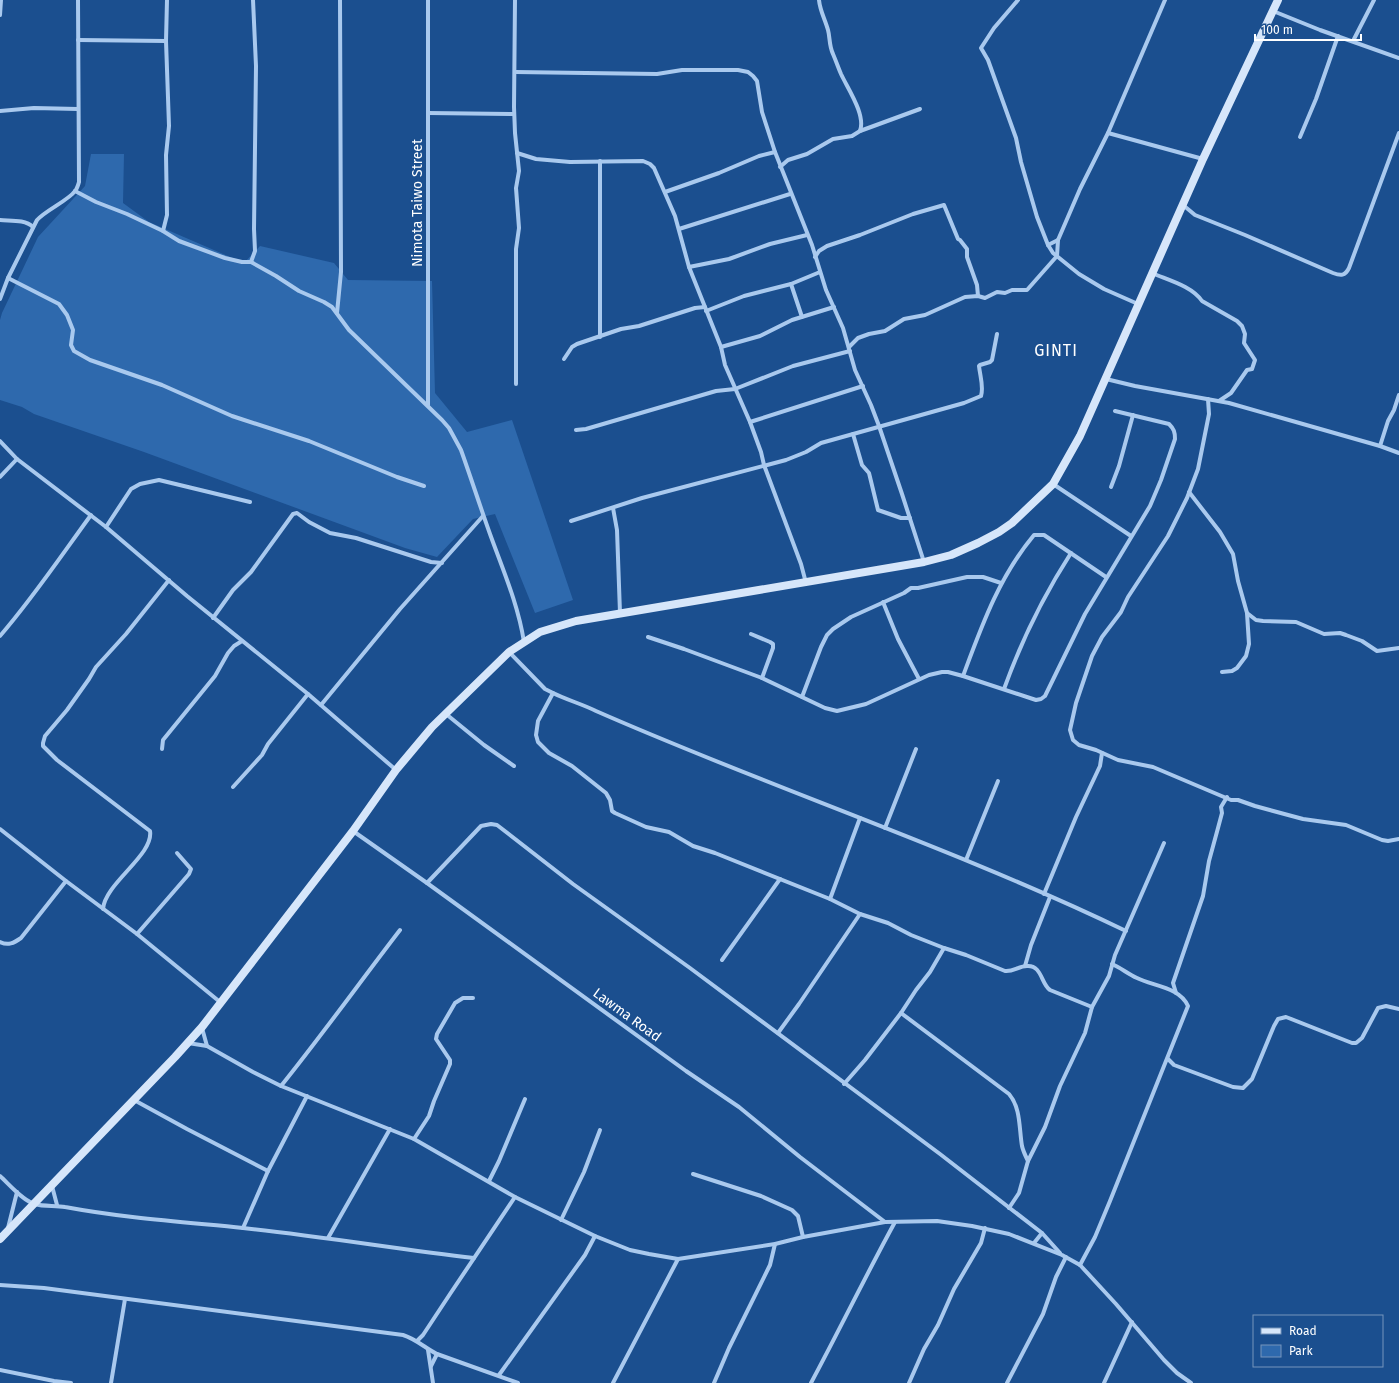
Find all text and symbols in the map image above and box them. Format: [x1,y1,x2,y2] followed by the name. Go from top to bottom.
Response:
[1255,16,1361,42] scale bar
[1261,23,1293,37] text: 100 m
[409,138,426,267] street label: Nimota Taiwo Street
[1034,341,1078,360] district label: GINTI
[590,985,664,1045] street label: Lawma Road
[1253,1315,1383,1367] legend
[1289,1324,1317,1338] text: Road
[1289,1344,1313,1358] text: Park

